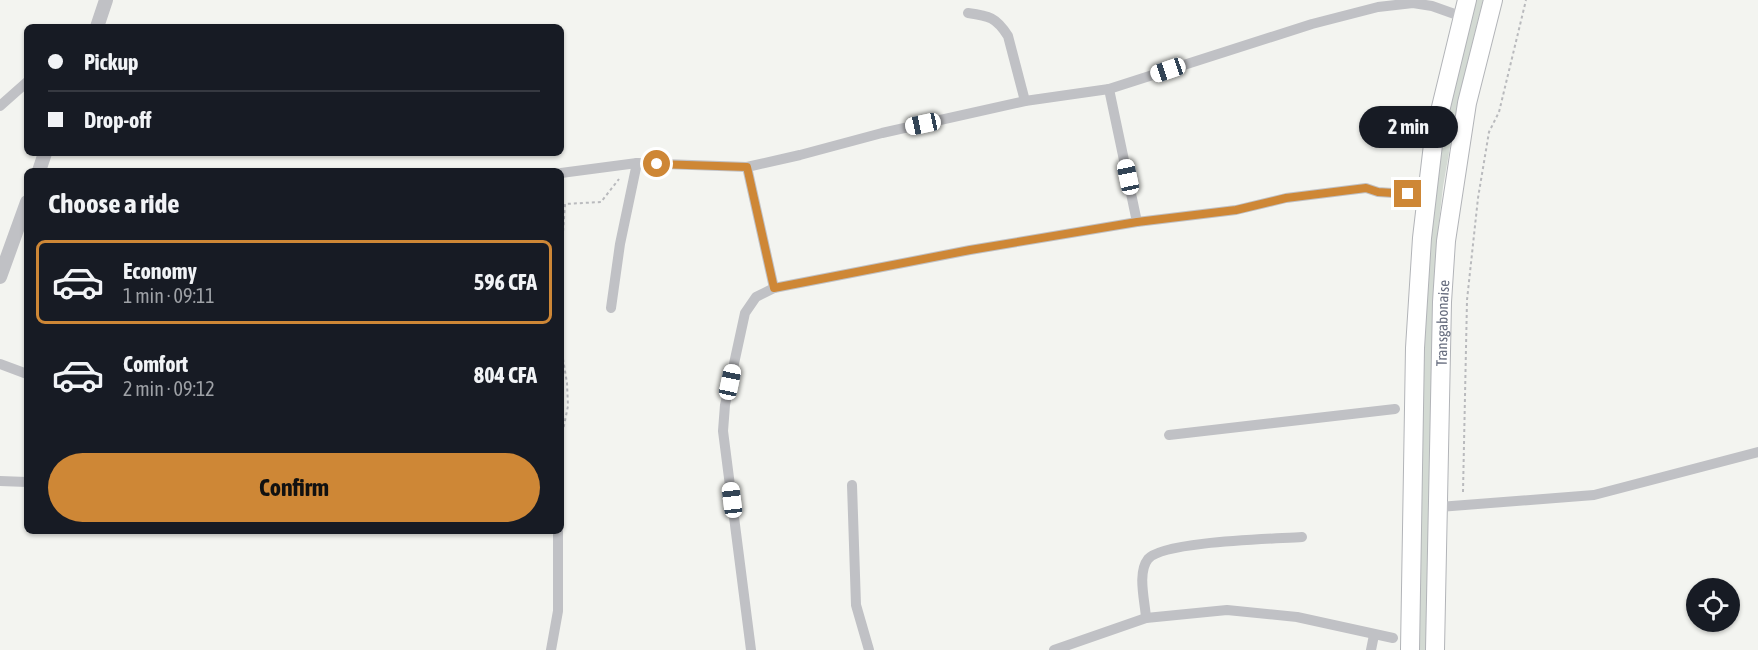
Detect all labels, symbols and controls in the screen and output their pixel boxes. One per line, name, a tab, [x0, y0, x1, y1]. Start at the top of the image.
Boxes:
text: Pickup	[84, 49, 139, 75]
car	[1148, 56, 1188, 84]
text: Drop-off	[84, 107, 151, 133]
callout: 2 min	[1358, 107, 1458, 149]
car	[904, 111, 942, 137]
text: 2 min	[1388, 115, 1429, 138]
route start	[643, 150, 670, 177]
car	[1115, 158, 1141, 196]
route end	[1394, 180, 1421, 207]
text: Choose a ride	[48, 188, 180, 219]
icon: car	[51, 255, 105, 309]
text: Economy	[123, 258, 197, 284]
text: 596 CFA	[474, 269, 537, 295]
street label: Transgabonaise	[1432, 279, 1452, 367]
text: 1 min · 09:11	[123, 284, 215, 307]
icon: car	[51, 348, 105, 402]
text: Comfort	[123, 351, 188, 377]
text: 804 CFA	[474, 362, 537, 388]
car	[717, 363, 743, 401]
text: 2 min · 09:12	[123, 377, 215, 400]
button: Confirm	[48, 453, 540, 522]
car	[721, 481, 743, 519]
map controls	[1686, 578, 1740, 632]
button: locate	[1686, 578, 1740, 632]

